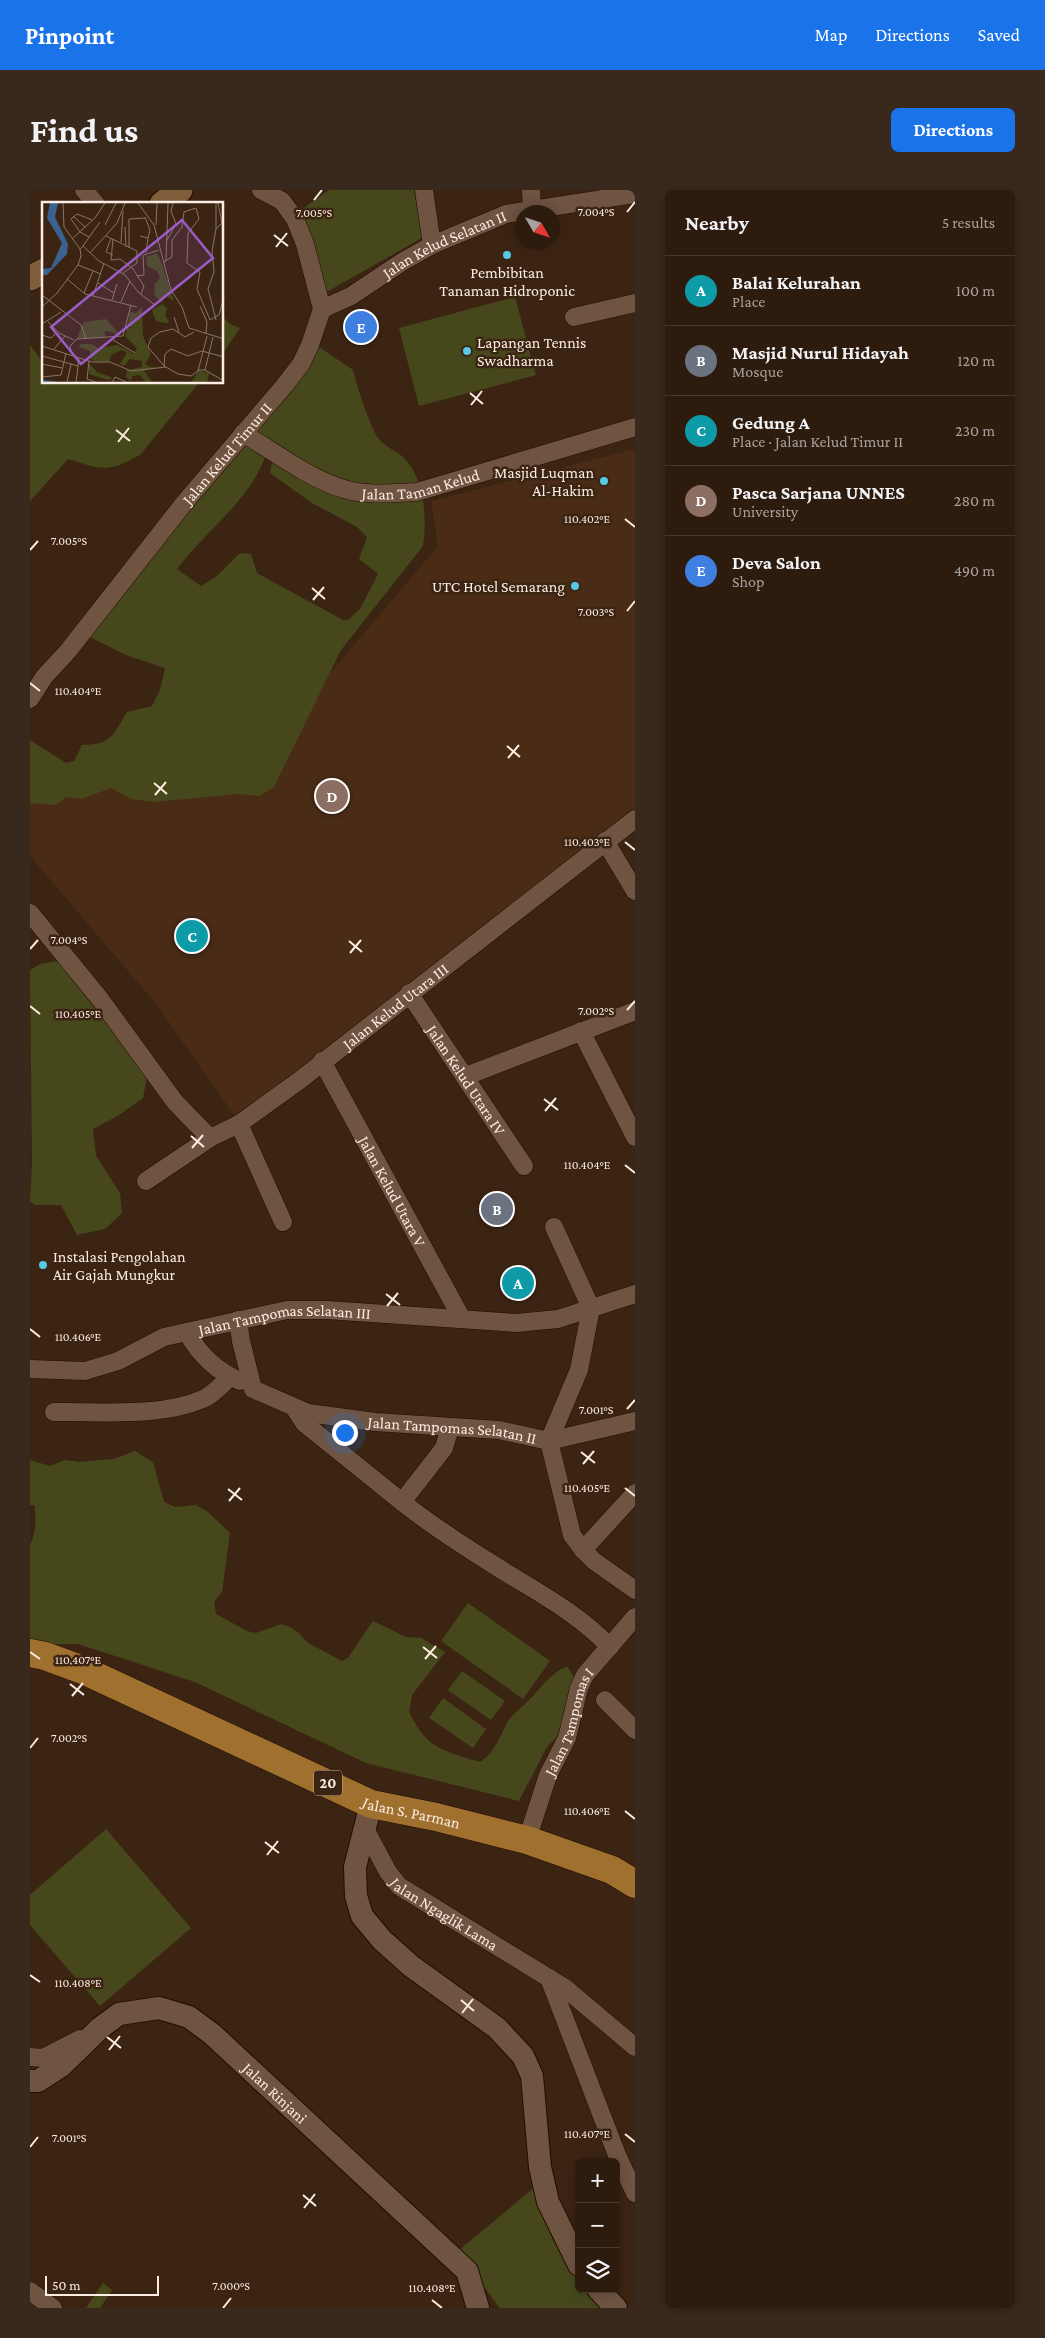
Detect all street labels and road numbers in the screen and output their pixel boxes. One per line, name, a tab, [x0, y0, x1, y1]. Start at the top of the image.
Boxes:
street label: Jalan Kelud Selatan II	[377, 206, 508, 283]
street label: Jalan Kelud Timur II	[177, 399, 275, 510]
street label: Jalan Taman Kelud	[359, 465, 482, 503]
street label: Jalan Kelud Utara III	[337, 960, 451, 1054]
street label: Jalan Kelud Utara IV	[422, 1020, 510, 1138]
street label: Jalan Kelud Utara V	[354, 1131, 430, 1250]
street label: Jalan Tampomas Selatan III	[195, 1301, 372, 1339]
street label: Jalan Tampomas Selatan II	[365, 1412, 538, 1447]
street label: Jalan Tampomas I	[540, 1664, 597, 1781]
road number: 20	[314, 1770, 342, 1796]
street label: Jalan S. Parman	[358, 1792, 463, 1831]
street label: Jalan Ngaglik Lama	[385, 1873, 502, 1954]
street label: Jalan Rinjani	[237, 2057, 311, 2126]

